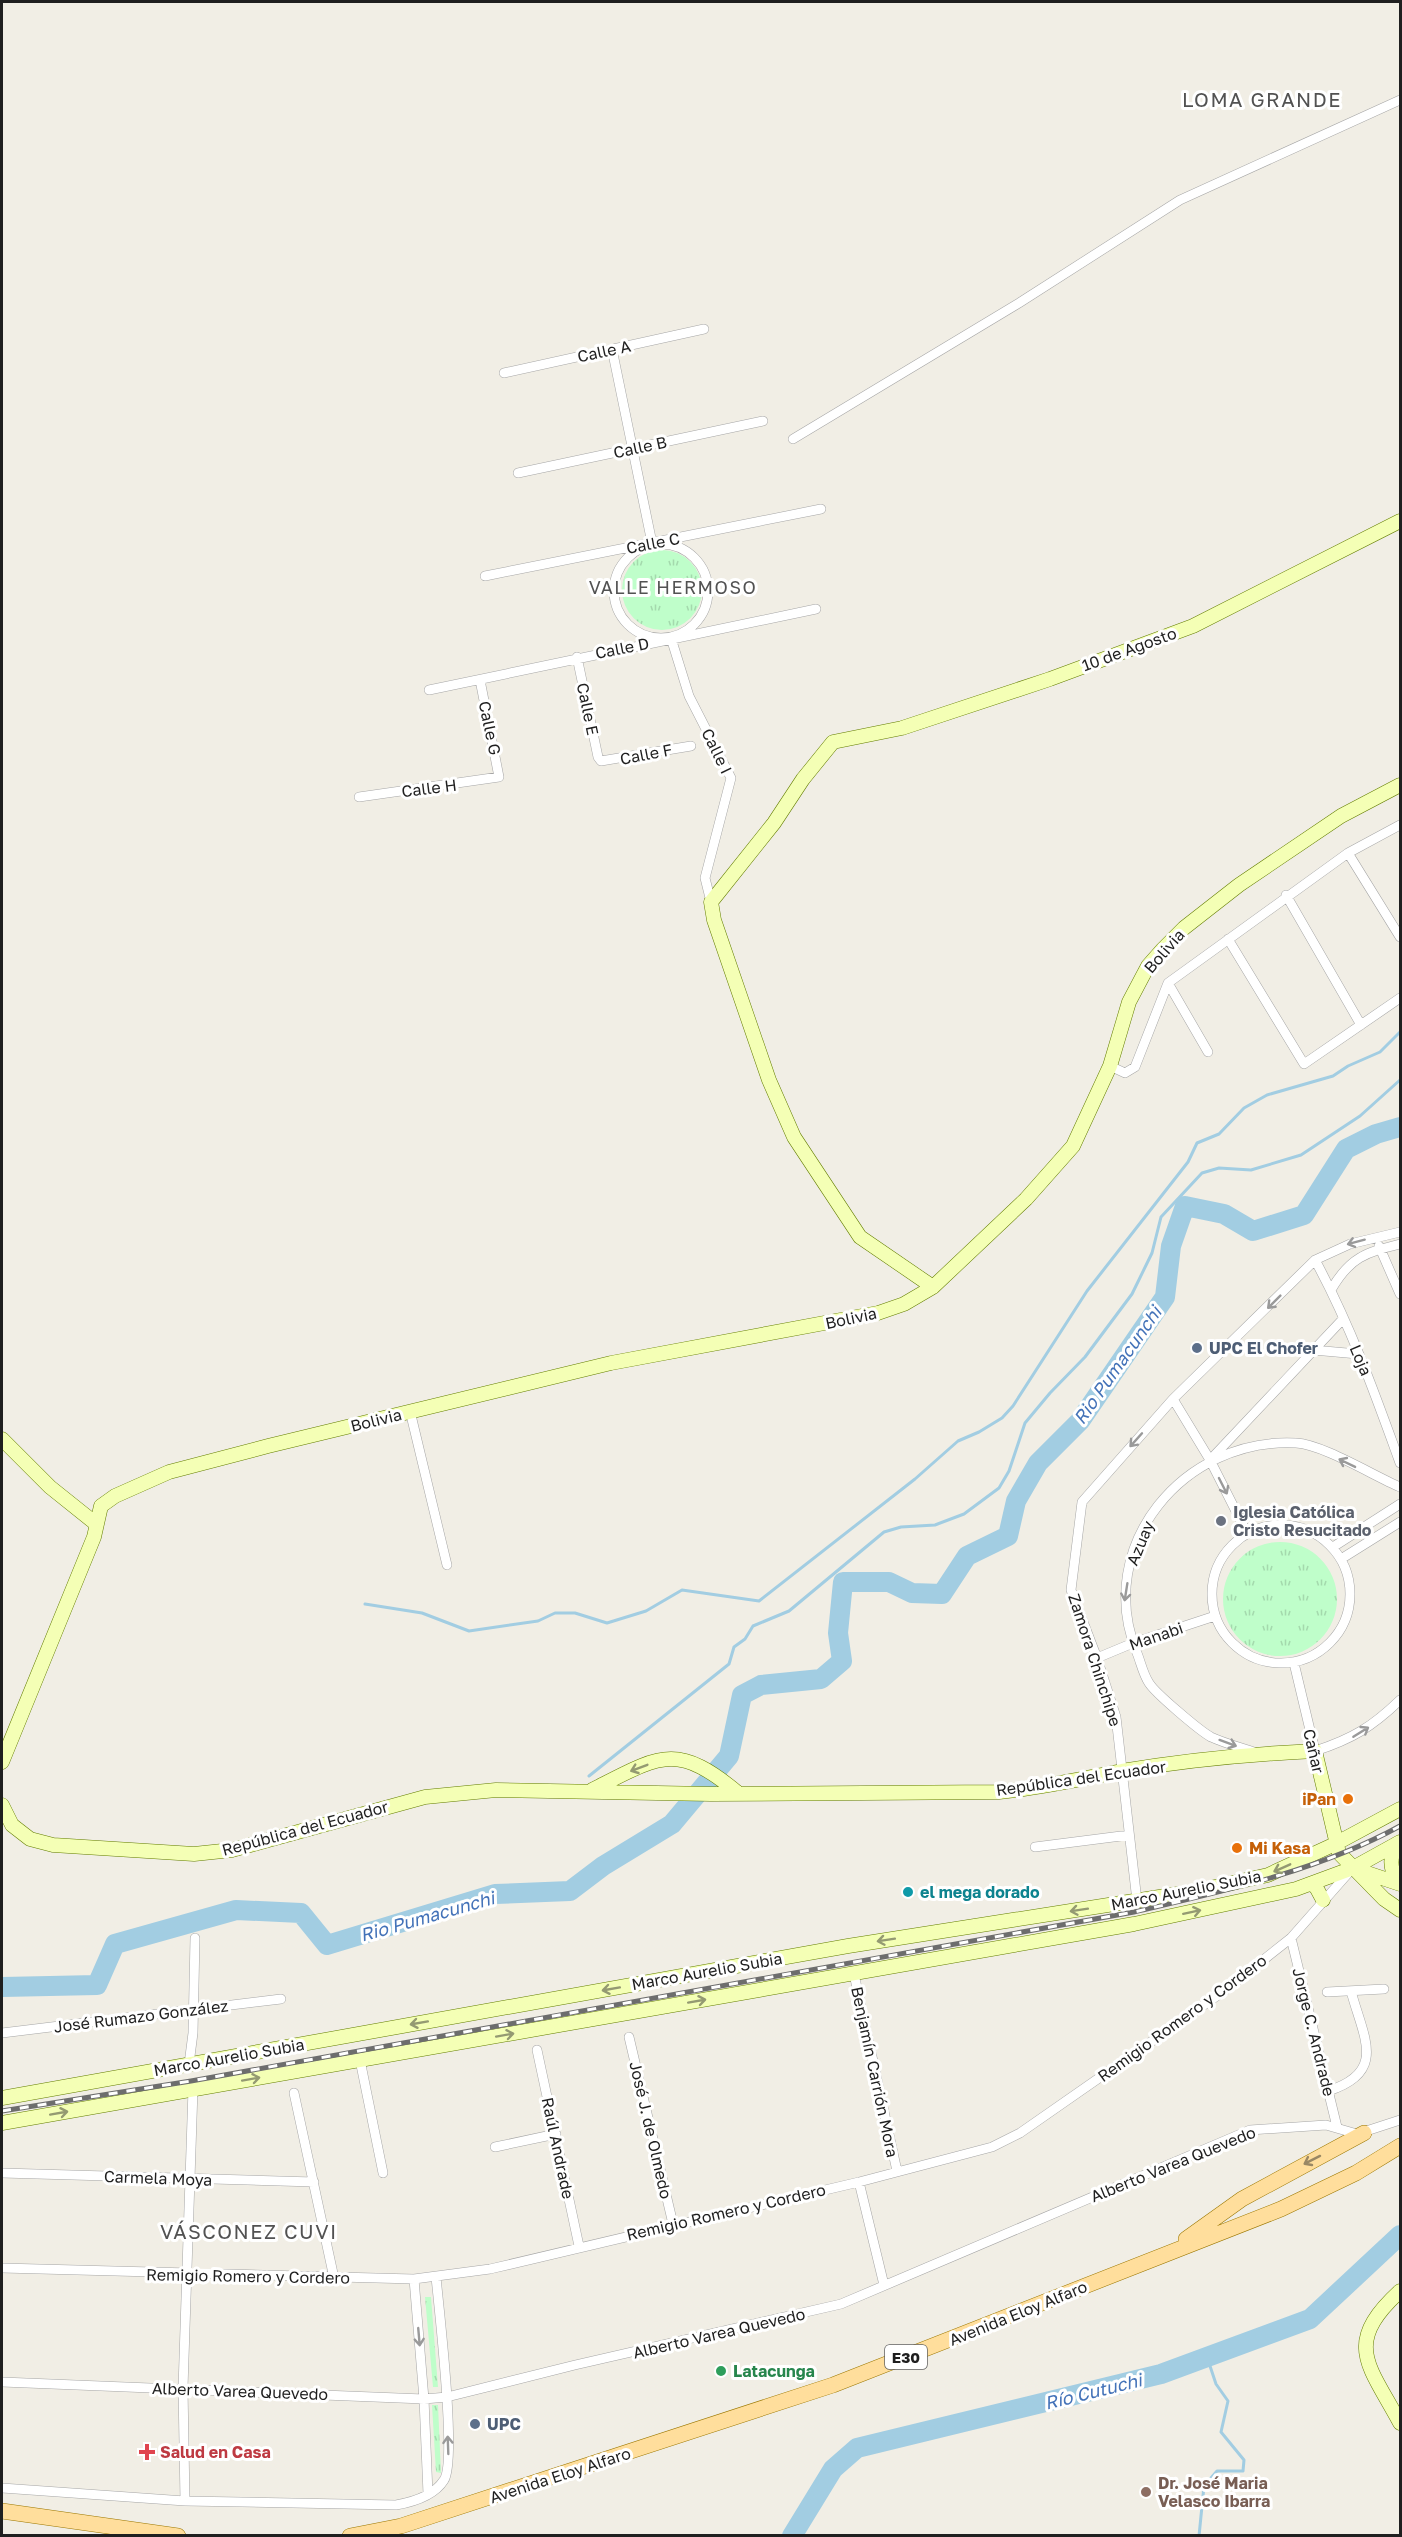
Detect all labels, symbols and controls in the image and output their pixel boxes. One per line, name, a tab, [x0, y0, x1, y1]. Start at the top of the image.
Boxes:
district label: LOMA GRANDE	[1182, 87, 1342, 111]
street label: Calle A	[576, 336, 633, 366]
street label: Calle B	[612, 432, 668, 462]
street label: Calle C	[625, 528, 682, 558]
district label: VALLE HERMOSO	[589, 576, 757, 598]
street label: 10 de Agosto	[1079, 623, 1179, 675]
street label: Calle D	[593, 633, 651, 663]
street label: Calle E	[573, 681, 603, 737]
street label: Calle G	[475, 699, 505, 757]
street label: Calle I	[697, 725, 737, 777]
street label: Calle F	[618, 739, 674, 769]
street label: Calle H	[400, 775, 458, 801]
street label: Bolivia	[1139, 925, 1189, 977]
one-way arrow	[1347, 1237, 1366, 1249]
one-way arrow	[1266, 1294, 1281, 1309]
water label: Rio Pumacunchi	[1068, 1300, 1167, 1428]
street label: Bolivia	[823, 1303, 879, 1333]
place label: UPC El Chofer	[1209, 1338, 1318, 1358]
marker: UPC El Chofer	[1190, 1341, 1204, 1355]
street label: Loja	[1346, 1341, 1376, 1379]
street label: Bolivia	[348, 1404, 404, 1436]
one-way arrow	[1129, 1432, 1143, 1447]
one-way arrow	[1339, 1457, 1357, 1468]
one-way arrow	[1218, 1477, 1229, 1495]
place label: Iglesia Católica Cristo Resucitado	[1233, 1502, 1372, 1540]
marker: Iglesia Católica Cristo Resucitado	[1214, 1514, 1228, 1528]
street label: Azuay	[1122, 1518, 1158, 1568]
one-way arrow	[1120, 1582, 1131, 1602]
street label: Zamora Chinchipe	[1064, 1591, 1126, 1729]
street label: Manabi	[1126, 1617, 1186, 1655]
one-way arrow	[1352, 1726, 1369, 1738]
street label: Cañar	[1299, 1727, 1329, 1775]
one-way arrow	[1218, 1738, 1236, 1749]
street label: República del Ecuador	[995, 1756, 1167, 1800]
one-way arrow	[631, 1763, 649, 1774]
place label: iPan	[1302, 1789, 1336, 1809]
marker: iPan	[1341, 1792, 1355, 1806]
street label: República del Ecuador	[220, 1796, 390, 1860]
place label: Mi Kasa	[1249, 1838, 1311, 1858]
marker: Mi Kasa	[1230, 1841, 1244, 1855]
one-way arrow	[1273, 1863, 1291, 1875]
street label: Marco Aurelio Subia	[1109, 1866, 1263, 1914]
place label: el mega dorado	[920, 1882, 1040, 1902]
marker: el mega dorado	[901, 1885, 915, 1899]
water label: Rio Pumacunchi	[357, 1886, 499, 1946]
one-way arrow	[1069, 1905, 1089, 1916]
one-way arrow	[1181, 1906, 1201, 1917]
one-way arrow	[877, 1935, 896, 1946]
street label: Marco Aurelio Subia	[630, 1948, 784, 1994]
street label: Remigio Romero y Cordero	[1094, 1950, 1270, 2086]
street label: Jorge C. Andrade	[1288, 1966, 1340, 2098]
one-way arrow	[602, 1983, 622, 1994]
street label: Benjamín Carrión Mora	[847, 1985, 903, 2159]
street label: José Rumazo González	[53, 1995, 229, 2037]
one-way arrow	[687, 1995, 707, 2006]
one-way arrow	[410, 2018, 430, 2029]
one-way arrow	[495, 2029, 515, 2040]
street label: Marco Aurelio Subia	[152, 2034, 306, 2080]
street label: José J. de Olmedo	[625, 2059, 677, 2201]
one-way arrow	[241, 2073, 261, 2084]
street label: Raúl Andrade	[537, 2095, 579, 2201]
one-way arrow	[49, 2107, 68, 2118]
street label: Alberto Varea Quevedo	[1088, 2122, 1258, 2206]
one-way arrow	[1304, 2155, 1322, 2167]
street label: Carmela Moya	[104, 2166, 212, 2190]
street label: Remigio Romero y Cordero	[624, 2179, 828, 2245]
district label: VÁSCONEZ CUVI	[160, 2219, 338, 2243]
street label: Remigio Romero y Cordero	[146, 2264, 350, 2288]
street label: Avenida Eloy Alfaro	[946, 2276, 1090, 2350]
street label: Alberto Varea Quevedo	[631, 2303, 807, 2363]
one-way arrow	[414, 2327, 425, 2347]
road number: E30	[885, 2345, 927, 2369]
place label: Latacunga	[733, 2361, 815, 2381]
marker: Latacunga	[714, 2364, 728, 2378]
water label: Río Cutuchi	[1042, 2368, 1146, 2414]
street label: Alberto Varea Quevedo	[152, 2378, 328, 2404]
place label: UPC	[487, 2414, 521, 2434]
marker: UPC	[468, 2417, 482, 2431]
one-way arrow	[442, 2435, 454, 2455]
place label: Salud en Casa	[160, 2442, 271, 2462]
marker: Salud en Casa	[138, 2443, 156, 2461]
street label: Avenida Eloy Alfaro	[487, 2443, 633, 2507]
place label: Dr. José Maria Velasco Ibarra	[1158, 2473, 1270, 2511]
marker: Dr. José Maria Velasco Ibarra	[1139, 2485, 1153, 2499]

